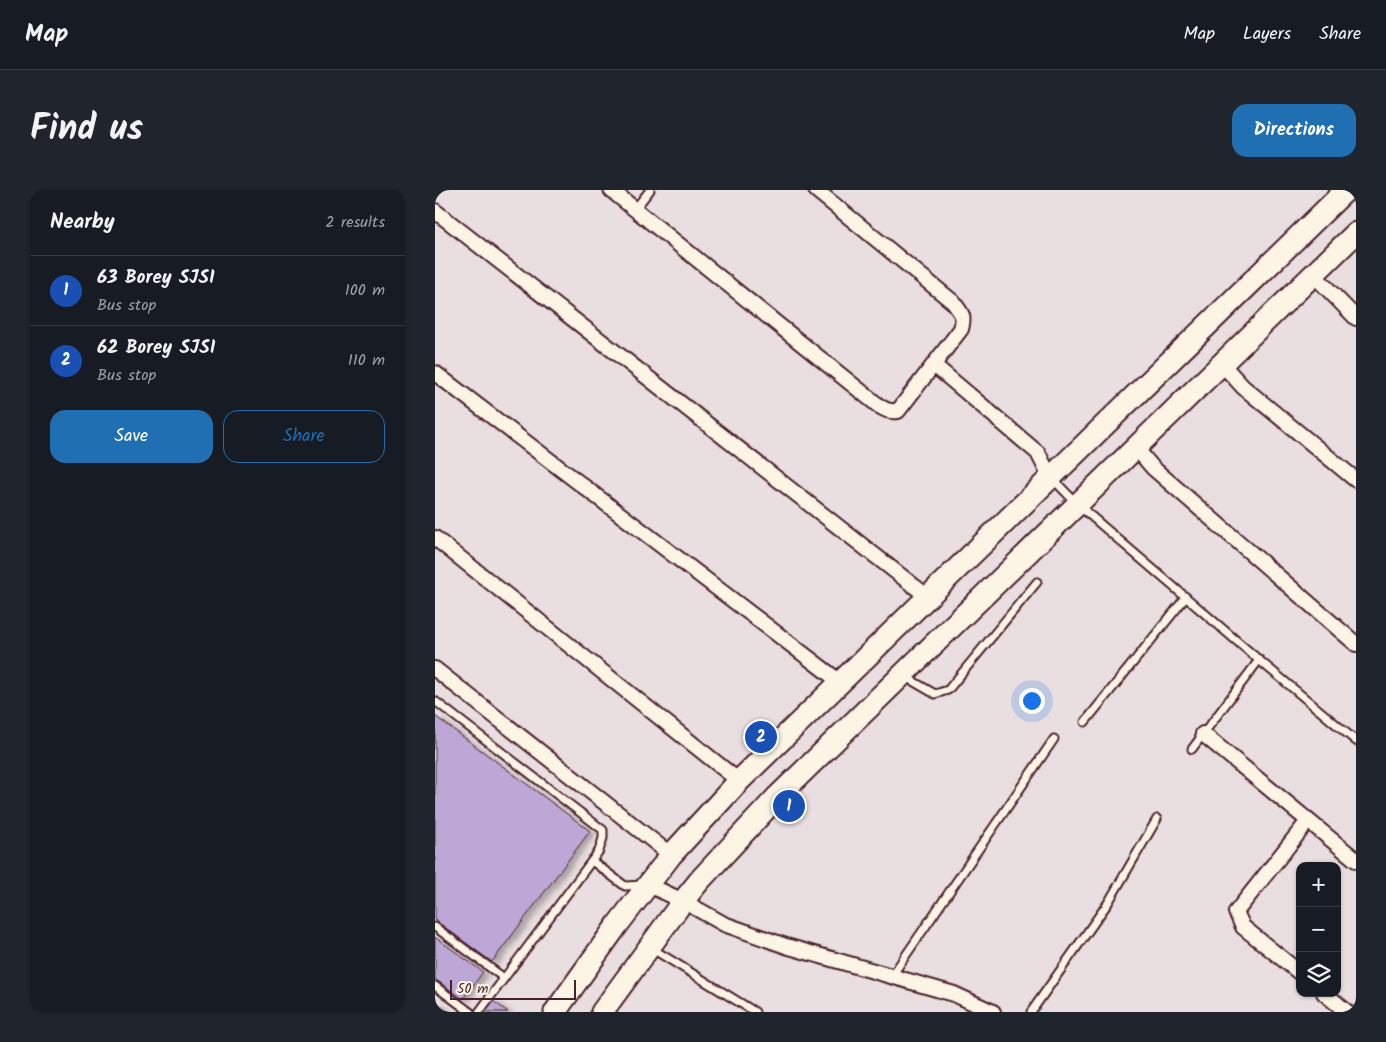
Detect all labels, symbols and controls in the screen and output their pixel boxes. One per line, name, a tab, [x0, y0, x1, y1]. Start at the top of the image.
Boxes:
text: Map	[25, 15, 68, 54]
text: Map	[1184, 20, 1215, 49]
text: Layers	[1243, 20, 1291, 49]
text: Share	[1319, 20, 1361, 49]
text: Find us	[30, 102, 143, 158]
button: Directions	[1232, 104, 1356, 157]
text: Nearby	[50, 206, 115, 239]
text: 2 results	[325, 210, 385, 235]
text: 63 Borey SJSI	[97, 263, 215, 293]
text: 1	[64, 278, 68, 303]
text: 100 m	[345, 278, 385, 303]
text: Bus stop	[97, 293, 156, 318]
text: 62 Borey SJSI	[97, 333, 216, 363]
text: 2	[61, 348, 71, 373]
text: 110 m	[348, 348, 385, 373]
text: Bus stop	[97, 363, 156, 388]
button: Save	[50, 410, 213, 463]
button: Share	[223, 410, 385, 463]
your location	[1019, 688, 1045, 714]
pin: 2	[745, 718, 777, 756]
pin: 1	[773, 787, 805, 825]
map controls	[1296, 862, 1341, 997]
button: +	[1296, 862, 1341, 907]
button: −	[1296, 907, 1341, 952]
button: layers	[1296, 952, 1341, 997]
scale bar	[450, 977, 576, 1000]
text: 50 m	[457, 978, 488, 1000]

